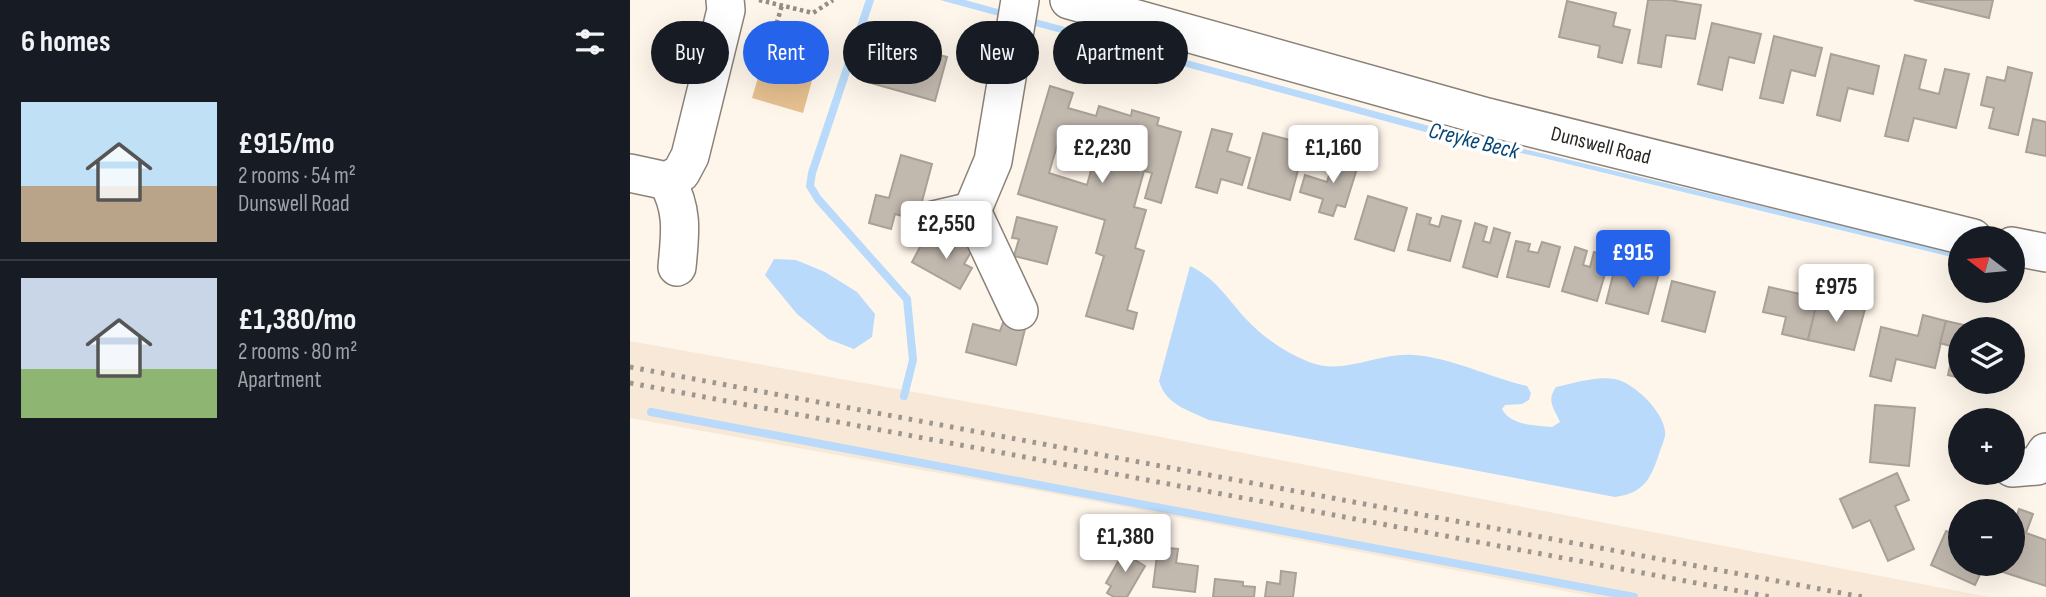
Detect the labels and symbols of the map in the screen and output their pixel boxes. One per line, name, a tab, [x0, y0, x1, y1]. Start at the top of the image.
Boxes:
water label: Creyke Beck	[1426, 116, 1523, 166]
street label: Dunswell Road	[1548, 121, 1653, 170]
pin: £2,230	[1045, 125, 1159, 185]
pin: £1,160	[1276, 125, 1390, 185]
pin: £2,550	[889, 202, 1003, 261]
north arrow	[1948, 226, 2025, 303]
pin: £915	[1592, 230, 1674, 290]
pin: £975	[1795, 264, 1877, 324]
pin: £1,380	[1068, 514, 1182, 574]

